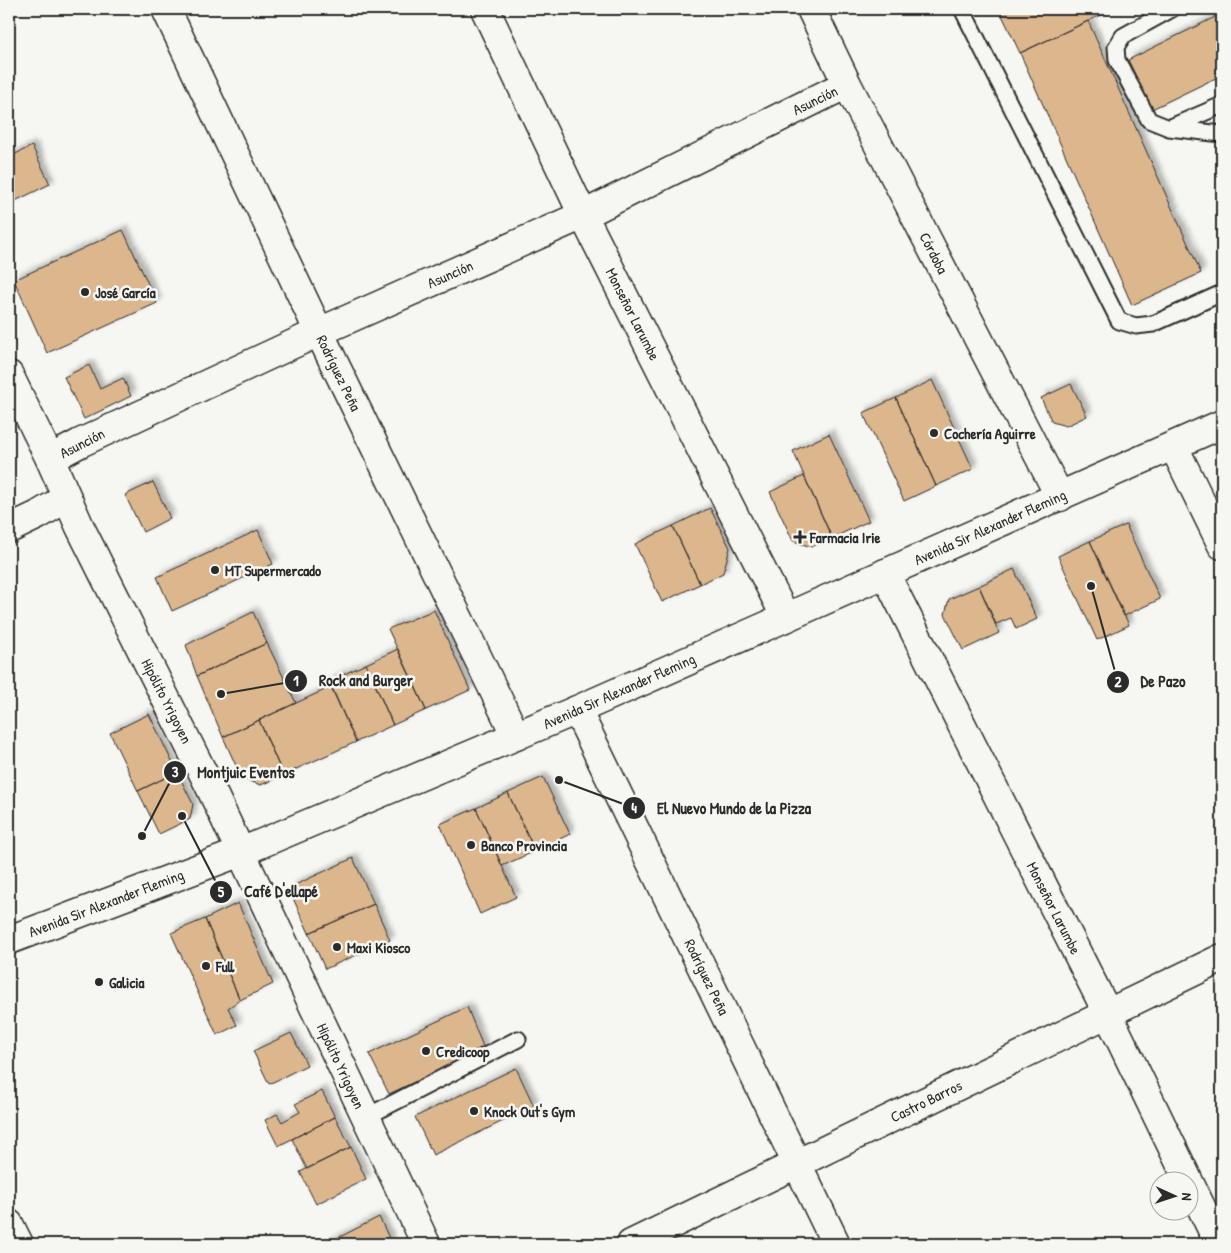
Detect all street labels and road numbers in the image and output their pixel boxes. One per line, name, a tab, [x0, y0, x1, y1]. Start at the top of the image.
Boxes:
street label: Asunción	[789, 80, 841, 120]
street label: Córdoba	[915, 229, 953, 277]
street label: Asunción	[424, 255, 476, 293]
street label: Monseñor Larumbe	[601, 264, 665, 364]
street label: Rodríguez Peña	[312, 331, 367, 415]
street label: Asunción	[56, 423, 108, 463]
street label: Avenida Sir Alexander Fleming	[911, 484, 1070, 570]
street label: Avenida Sir Alexander Fleming	[540, 648, 699, 734]
street label: Hipólito Yrigoyen	[137, 655, 197, 747]
street label: Monseñor Larumbe	[1022, 858, 1086, 958]
street label: Avenida Sir Alexander Fleming	[26, 864, 187, 942]
street label: Rodríguez Peña	[680, 935, 735, 1019]
street label: Hipólito Yrigoyen	[312, 1020, 370, 1113]
street label: Castro Barros	[887, 1075, 965, 1127]

